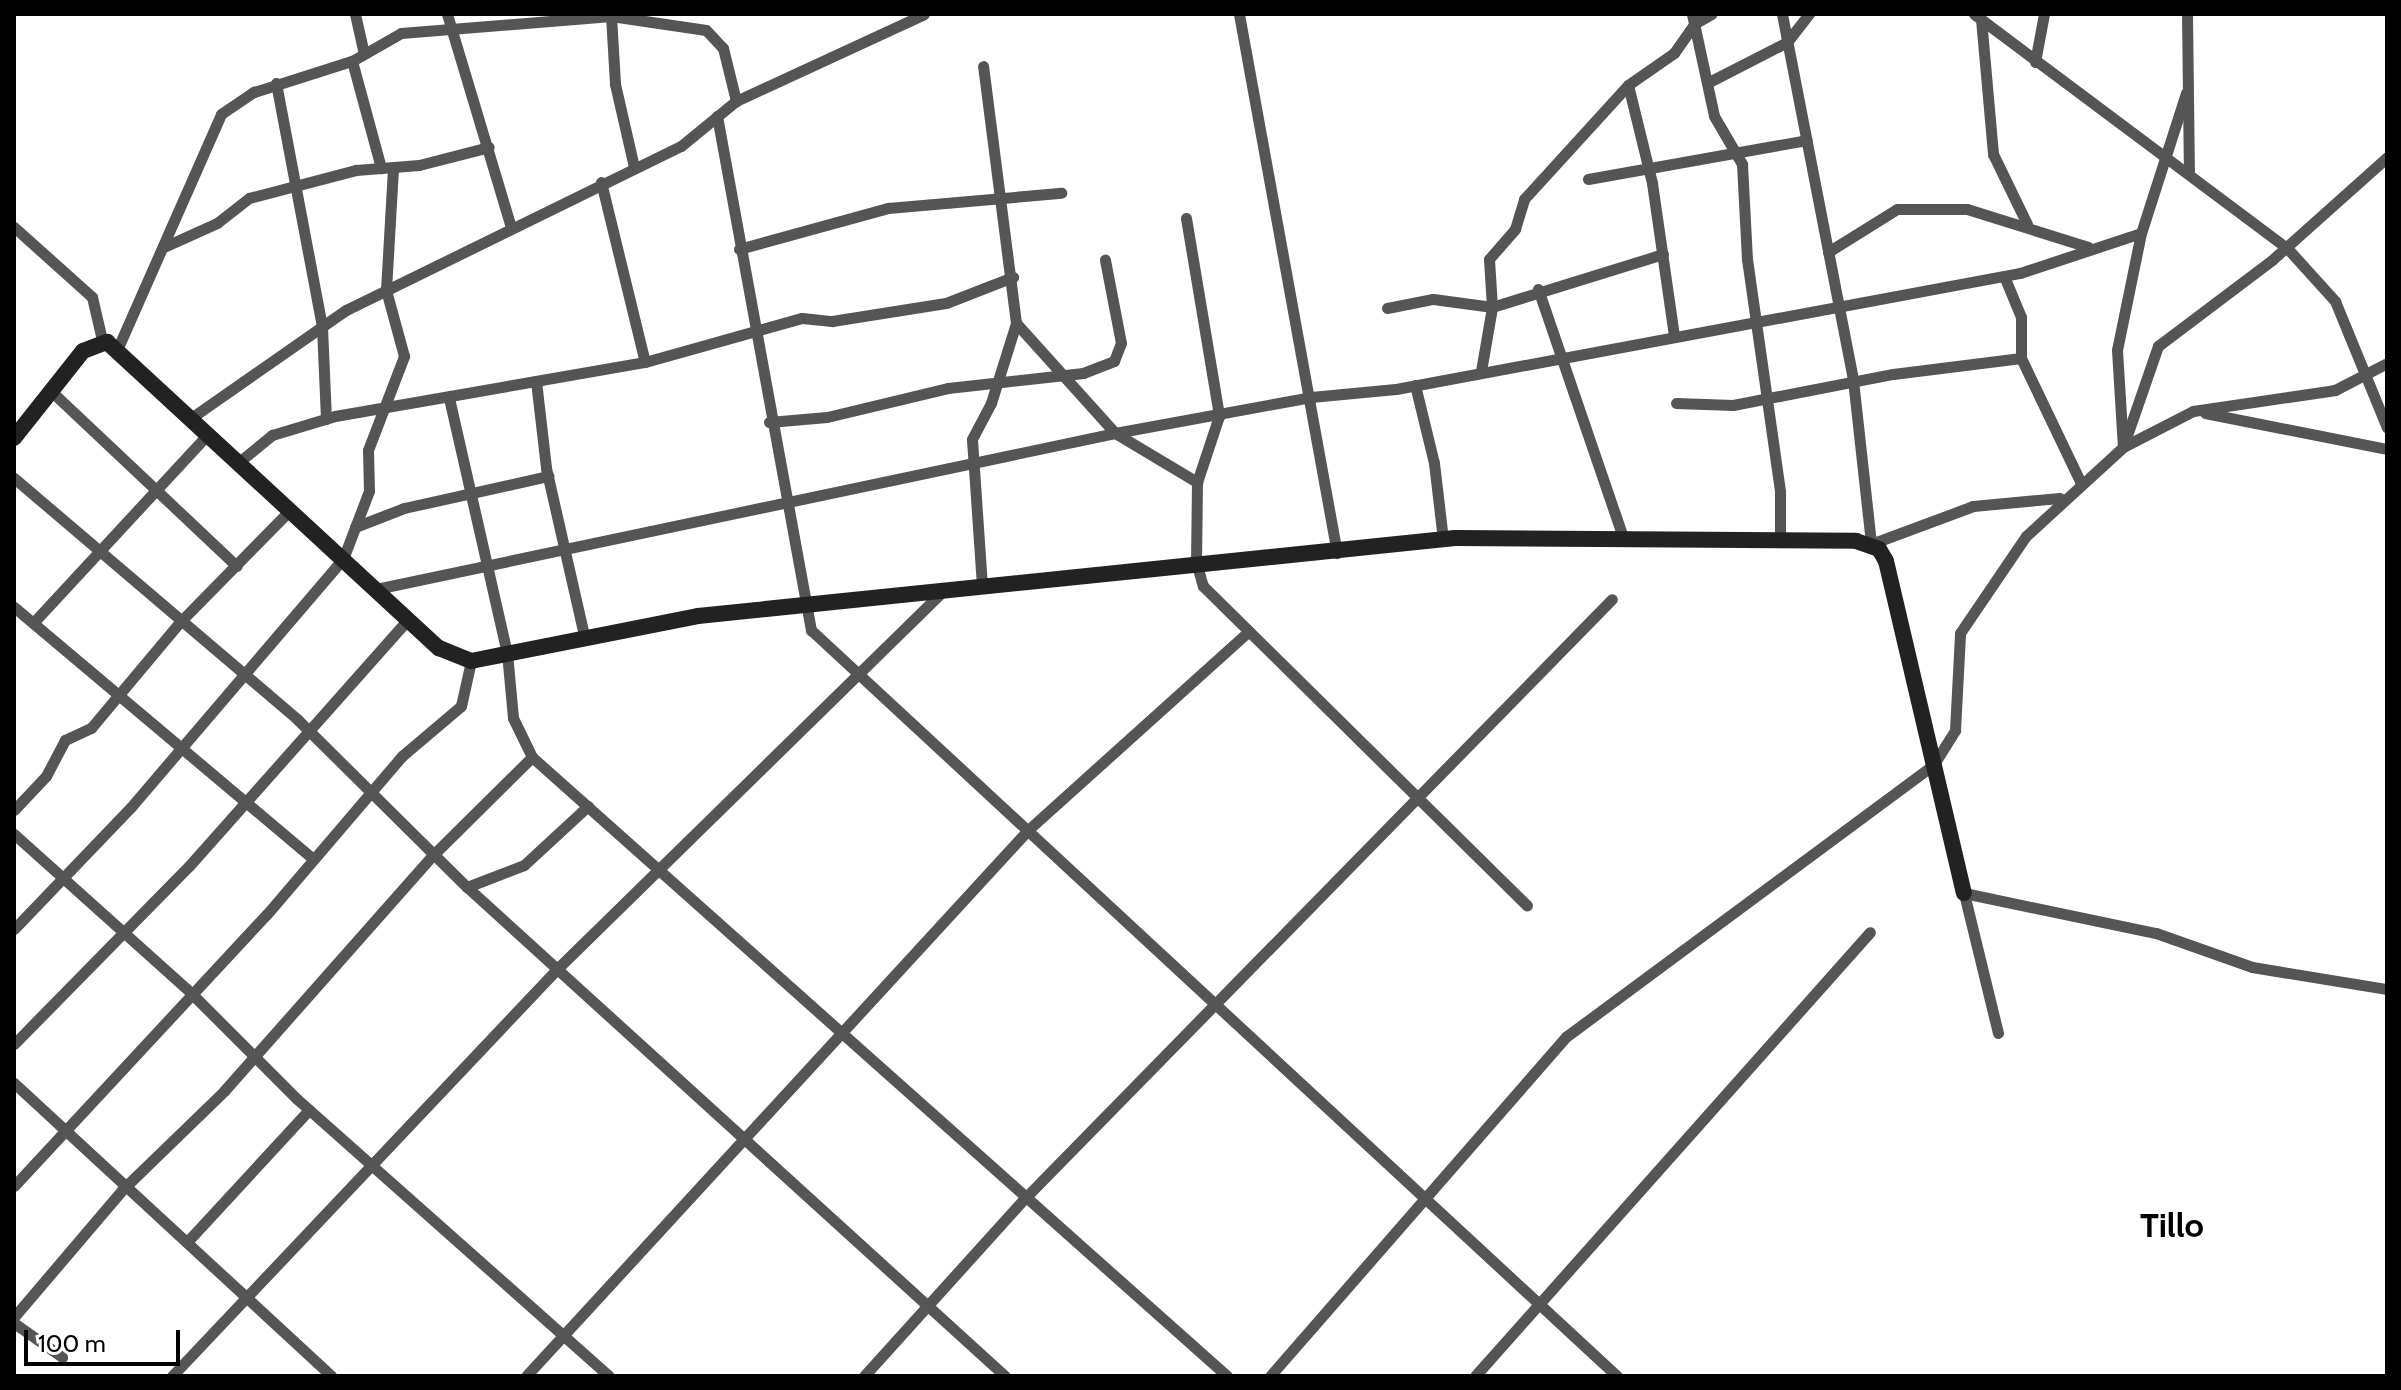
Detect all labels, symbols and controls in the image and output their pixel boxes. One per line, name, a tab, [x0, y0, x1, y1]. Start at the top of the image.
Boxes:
district label: Tillo	[2140, 1206, 2204, 1246]
scale bar	[28, 1314, 184, 1364]
text: 100 m	[38, 1329, 106, 1358]

